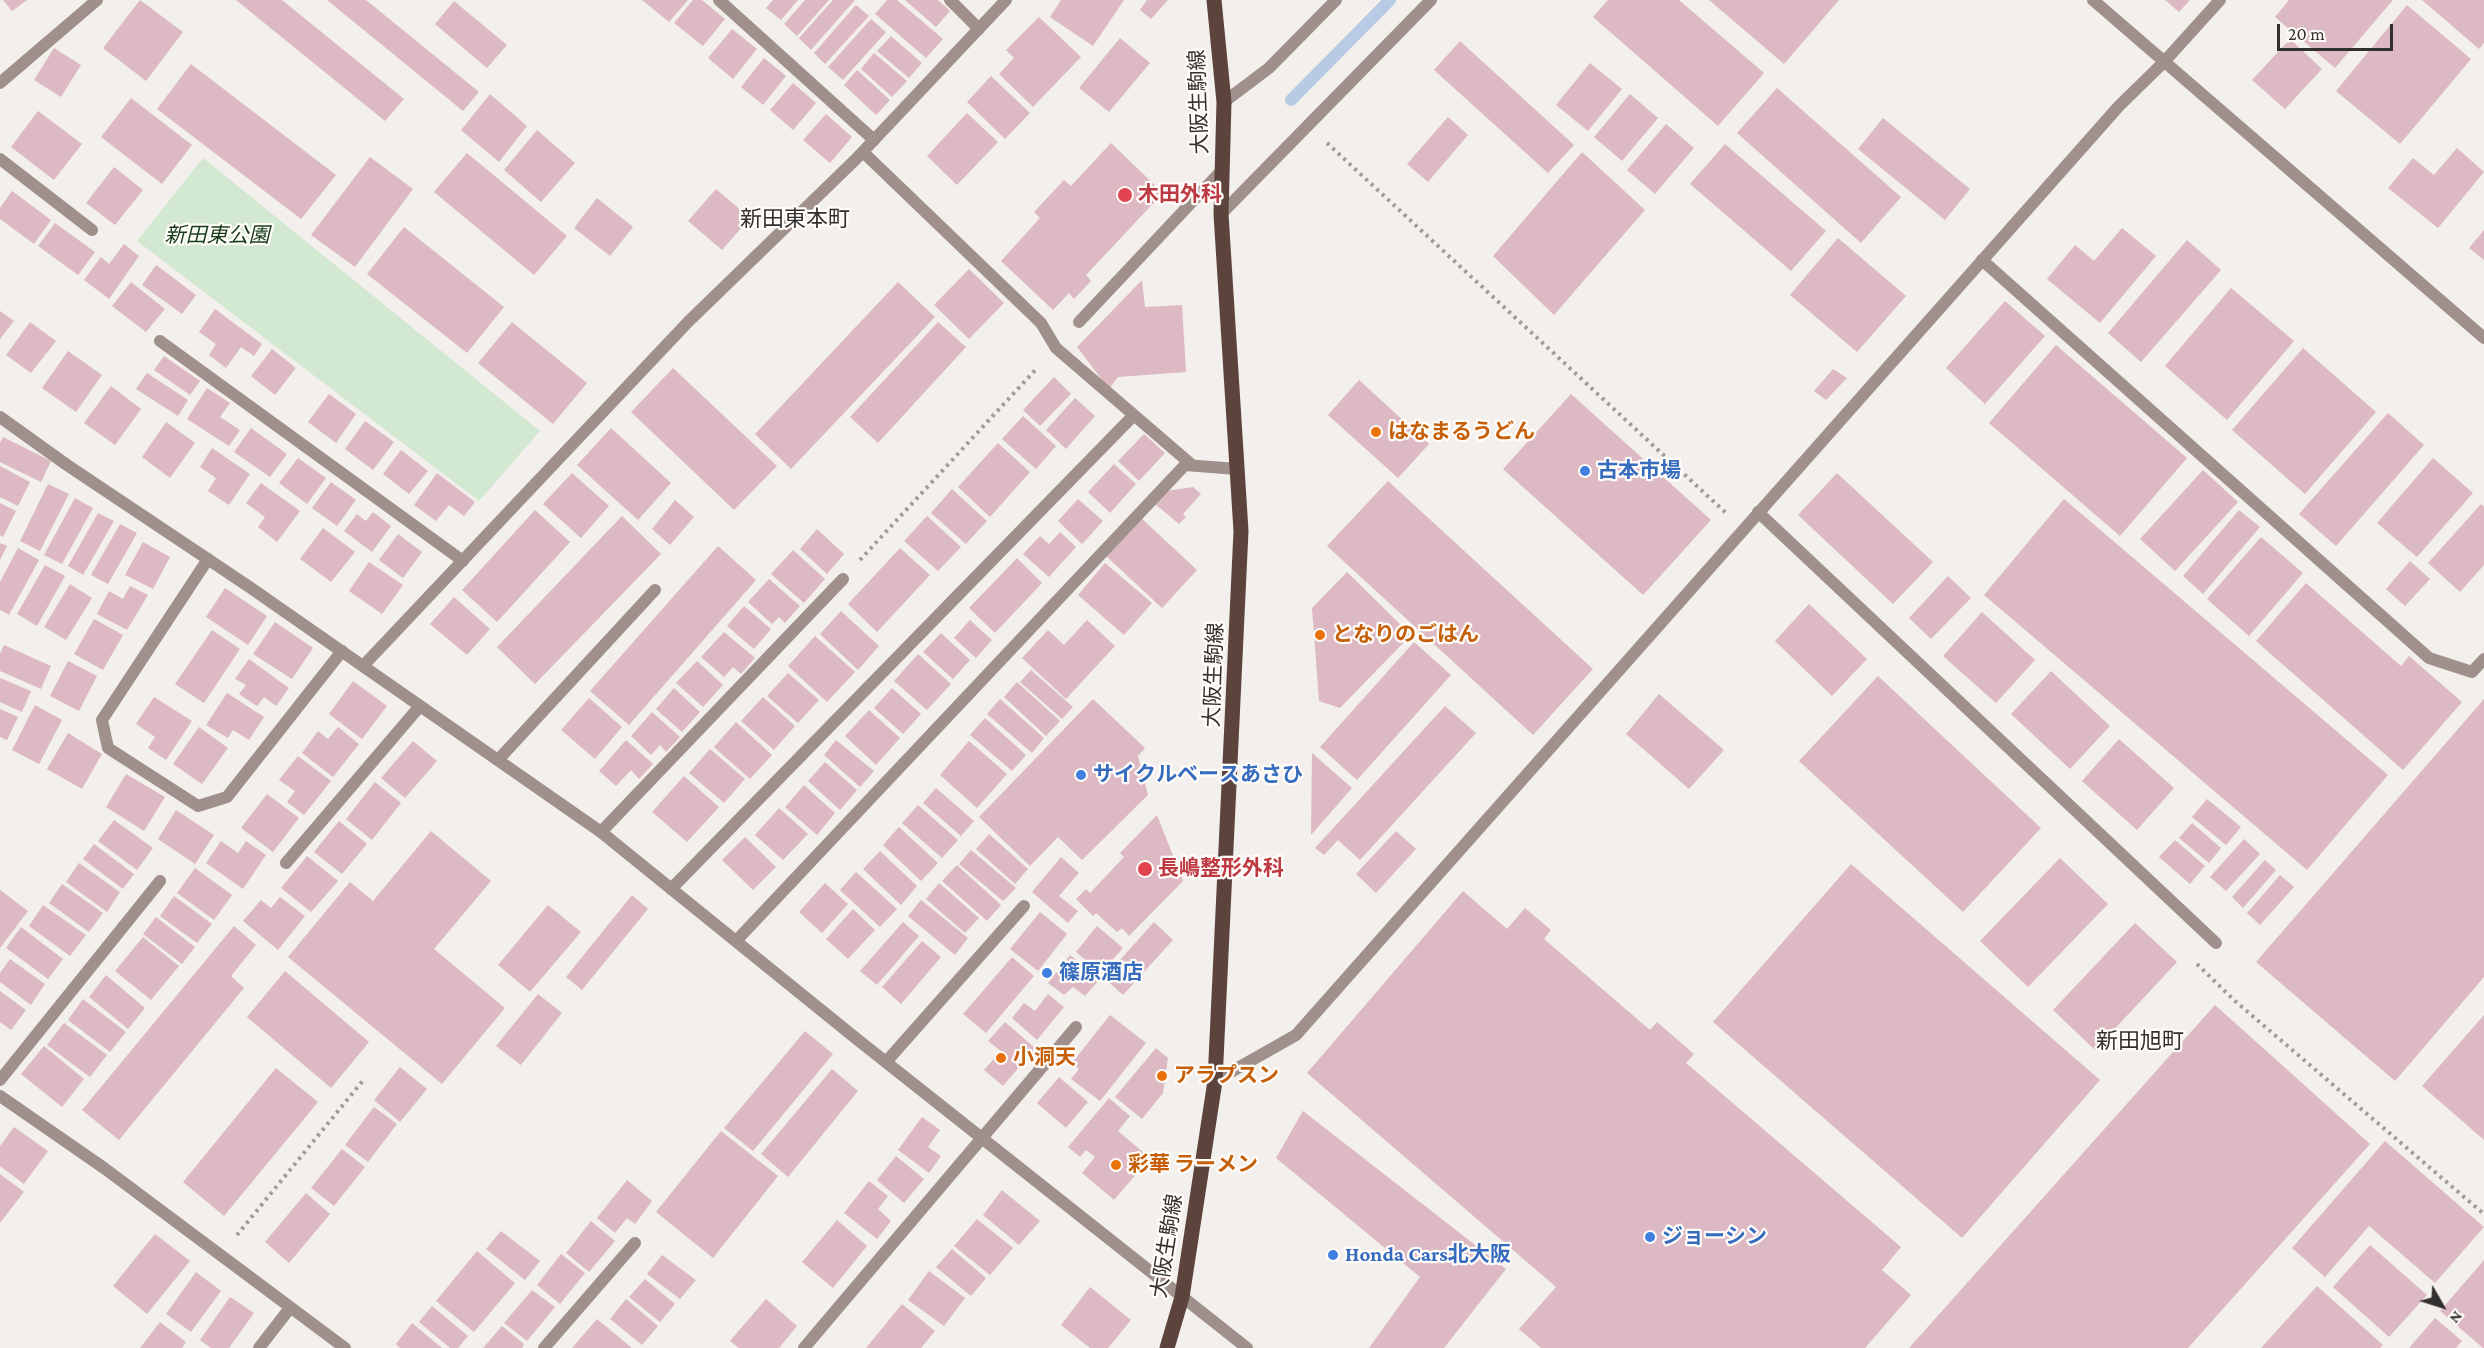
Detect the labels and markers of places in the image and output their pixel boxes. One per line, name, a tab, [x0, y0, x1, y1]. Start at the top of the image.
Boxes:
place label: 木田外科	[1138, 182, 1222, 208]
marker: 木田外科	[1116, 186, 1134, 204]
place label: はなまるうどん	[1388, 419, 1535, 445]
marker: はなまるうどん	[1369, 425, 1383, 439]
place label: 古本市場	[1597, 458, 1681, 484]
marker: 古本市場	[1578, 464, 1592, 478]
place label: となりのごはん	[1332, 622, 1479, 648]
marker: となりのごはん	[1313, 628, 1327, 642]
place label: サイクルベースあさひ	[1093, 762, 1303, 788]
marker: サイクルベースあさひ	[1074, 768, 1088, 782]
place label: 長嶋整形外科	[1158, 856, 1284, 882]
marker: 長嶋整形外科	[1136, 860, 1154, 878]
place label: 篠原酒店	[1059, 960, 1143, 986]
marker: 篠原酒店	[1040, 966, 1054, 980]
place label: 小洞天	[1013, 1045, 1076, 1071]
marker: 小洞天	[994, 1051, 1008, 1065]
place label: アラプスン	[1174, 1063, 1279, 1089]
marker: アラプスン	[1155, 1069, 1169, 1083]
place label: 彩華 ラーメン	[1128, 1152, 1258, 1178]
marker: 彩華 ラーメン	[1109, 1158, 1123, 1172]
place label: ジョーシン	[1662, 1224, 1767, 1250]
marker: ジョーシン	[1643, 1230, 1657, 1244]
place label: Honda Cars北大阪	[1345, 1242, 1511, 1268]
marker: Honda Cars北大阪	[1326, 1248, 1340, 1262]

